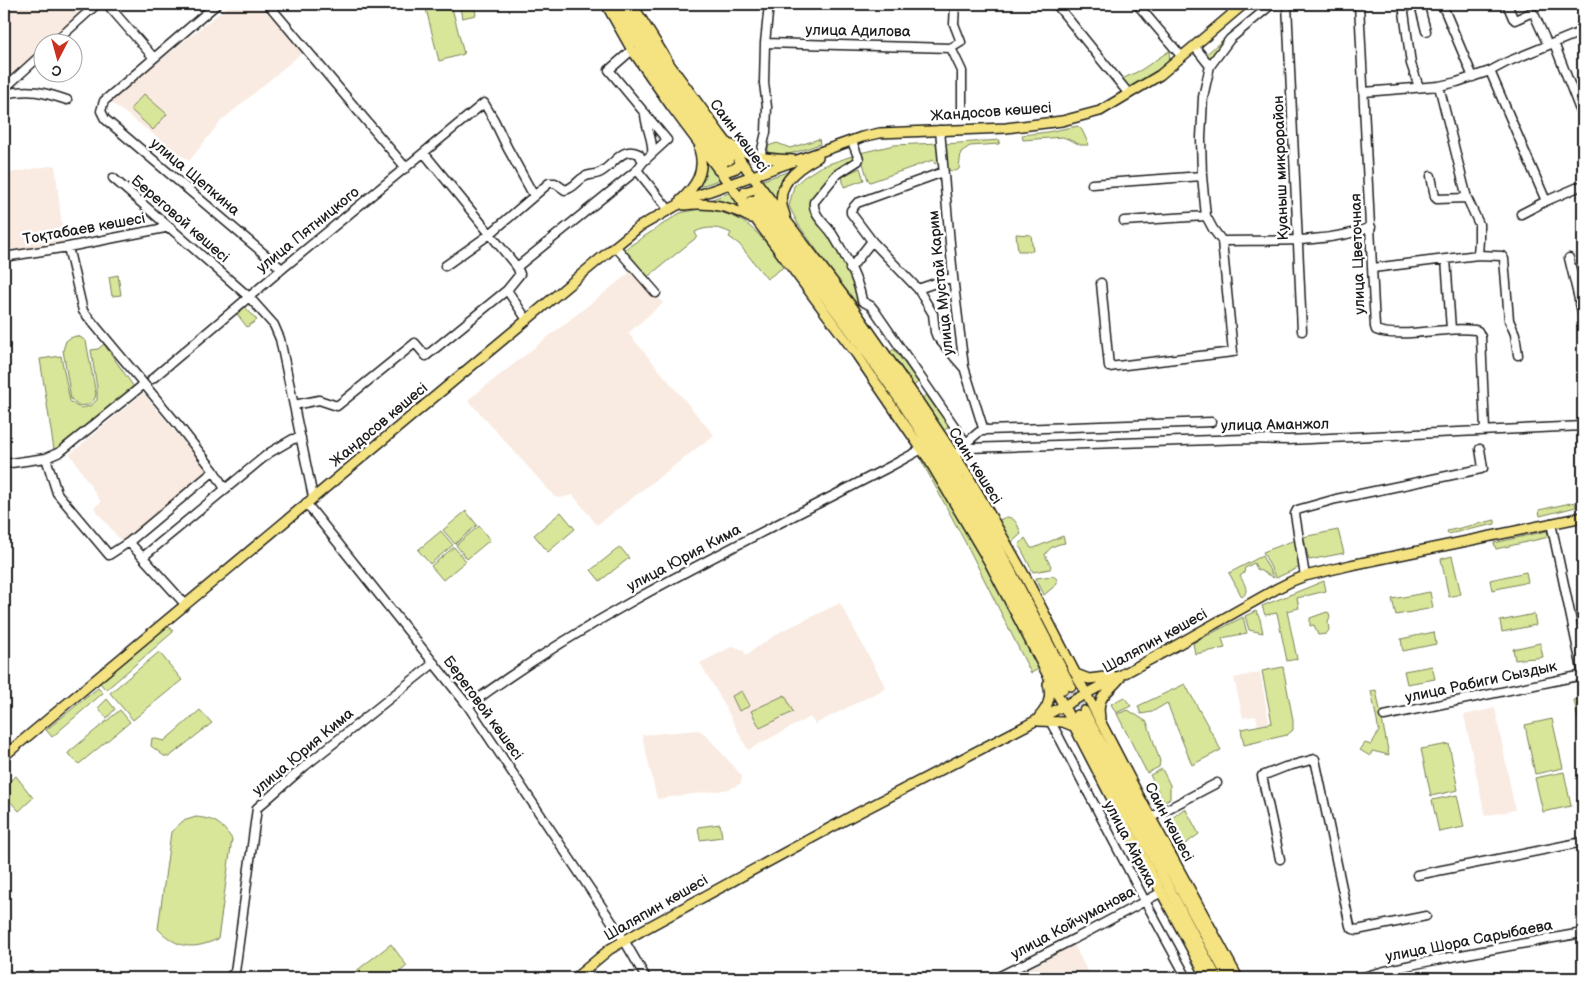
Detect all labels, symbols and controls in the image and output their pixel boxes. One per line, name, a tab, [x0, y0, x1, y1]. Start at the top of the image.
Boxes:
street label: улица Адилова	[805, 21, 911, 41]
north arrow	[32, 32, 82, 82]
text: С	[51, 61, 62, 79]
street label: Куаныш микрорайон	[1269, 95, 1293, 241]
street label: Саин көшесі	[705, 96, 773, 176]
street label: Жандосов көшесі	[930, 98, 1052, 126]
street label: улица Щепкина	[146, 134, 244, 220]
street label: Береговой көшесі	[127, 171, 233, 267]
street label: улица Пятницкого	[253, 183, 363, 277]
street label: улица Цветочная	[1346, 193, 1370, 315]
street label: Тоқтабаев көшесі	[21, 209, 147, 249]
street label: улица Мустай Карим	[924, 210, 958, 356]
street label: Жандосов көшесі	[326, 379, 432, 471]
street label: улица Аманжол	[1221, 415, 1329, 435]
street label: Саин көшесі	[944, 424, 1006, 508]
street label: улица Юрия Кима	[624, 520, 744, 596]
street label: Шаляпин көшесі	[1099, 604, 1211, 678]
street label: Береговой көшесі	[439, 652, 527, 764]
street label: улица Рабиги Сыздык	[1403, 657, 1559, 707]
street label: улица Юрия Кима	[249, 704, 358, 800]
street label: Саин көшесі	[1140, 779, 1198, 865]
street label: улица Айриха	[1099, 797, 1161, 891]
street label: Шаляпин көшесі	[601, 871, 711, 945]
street label: улица Койчуманова	[1008, 882, 1139, 964]
street label: улица Шора Сарыбаева	[1384, 915, 1554, 967]

